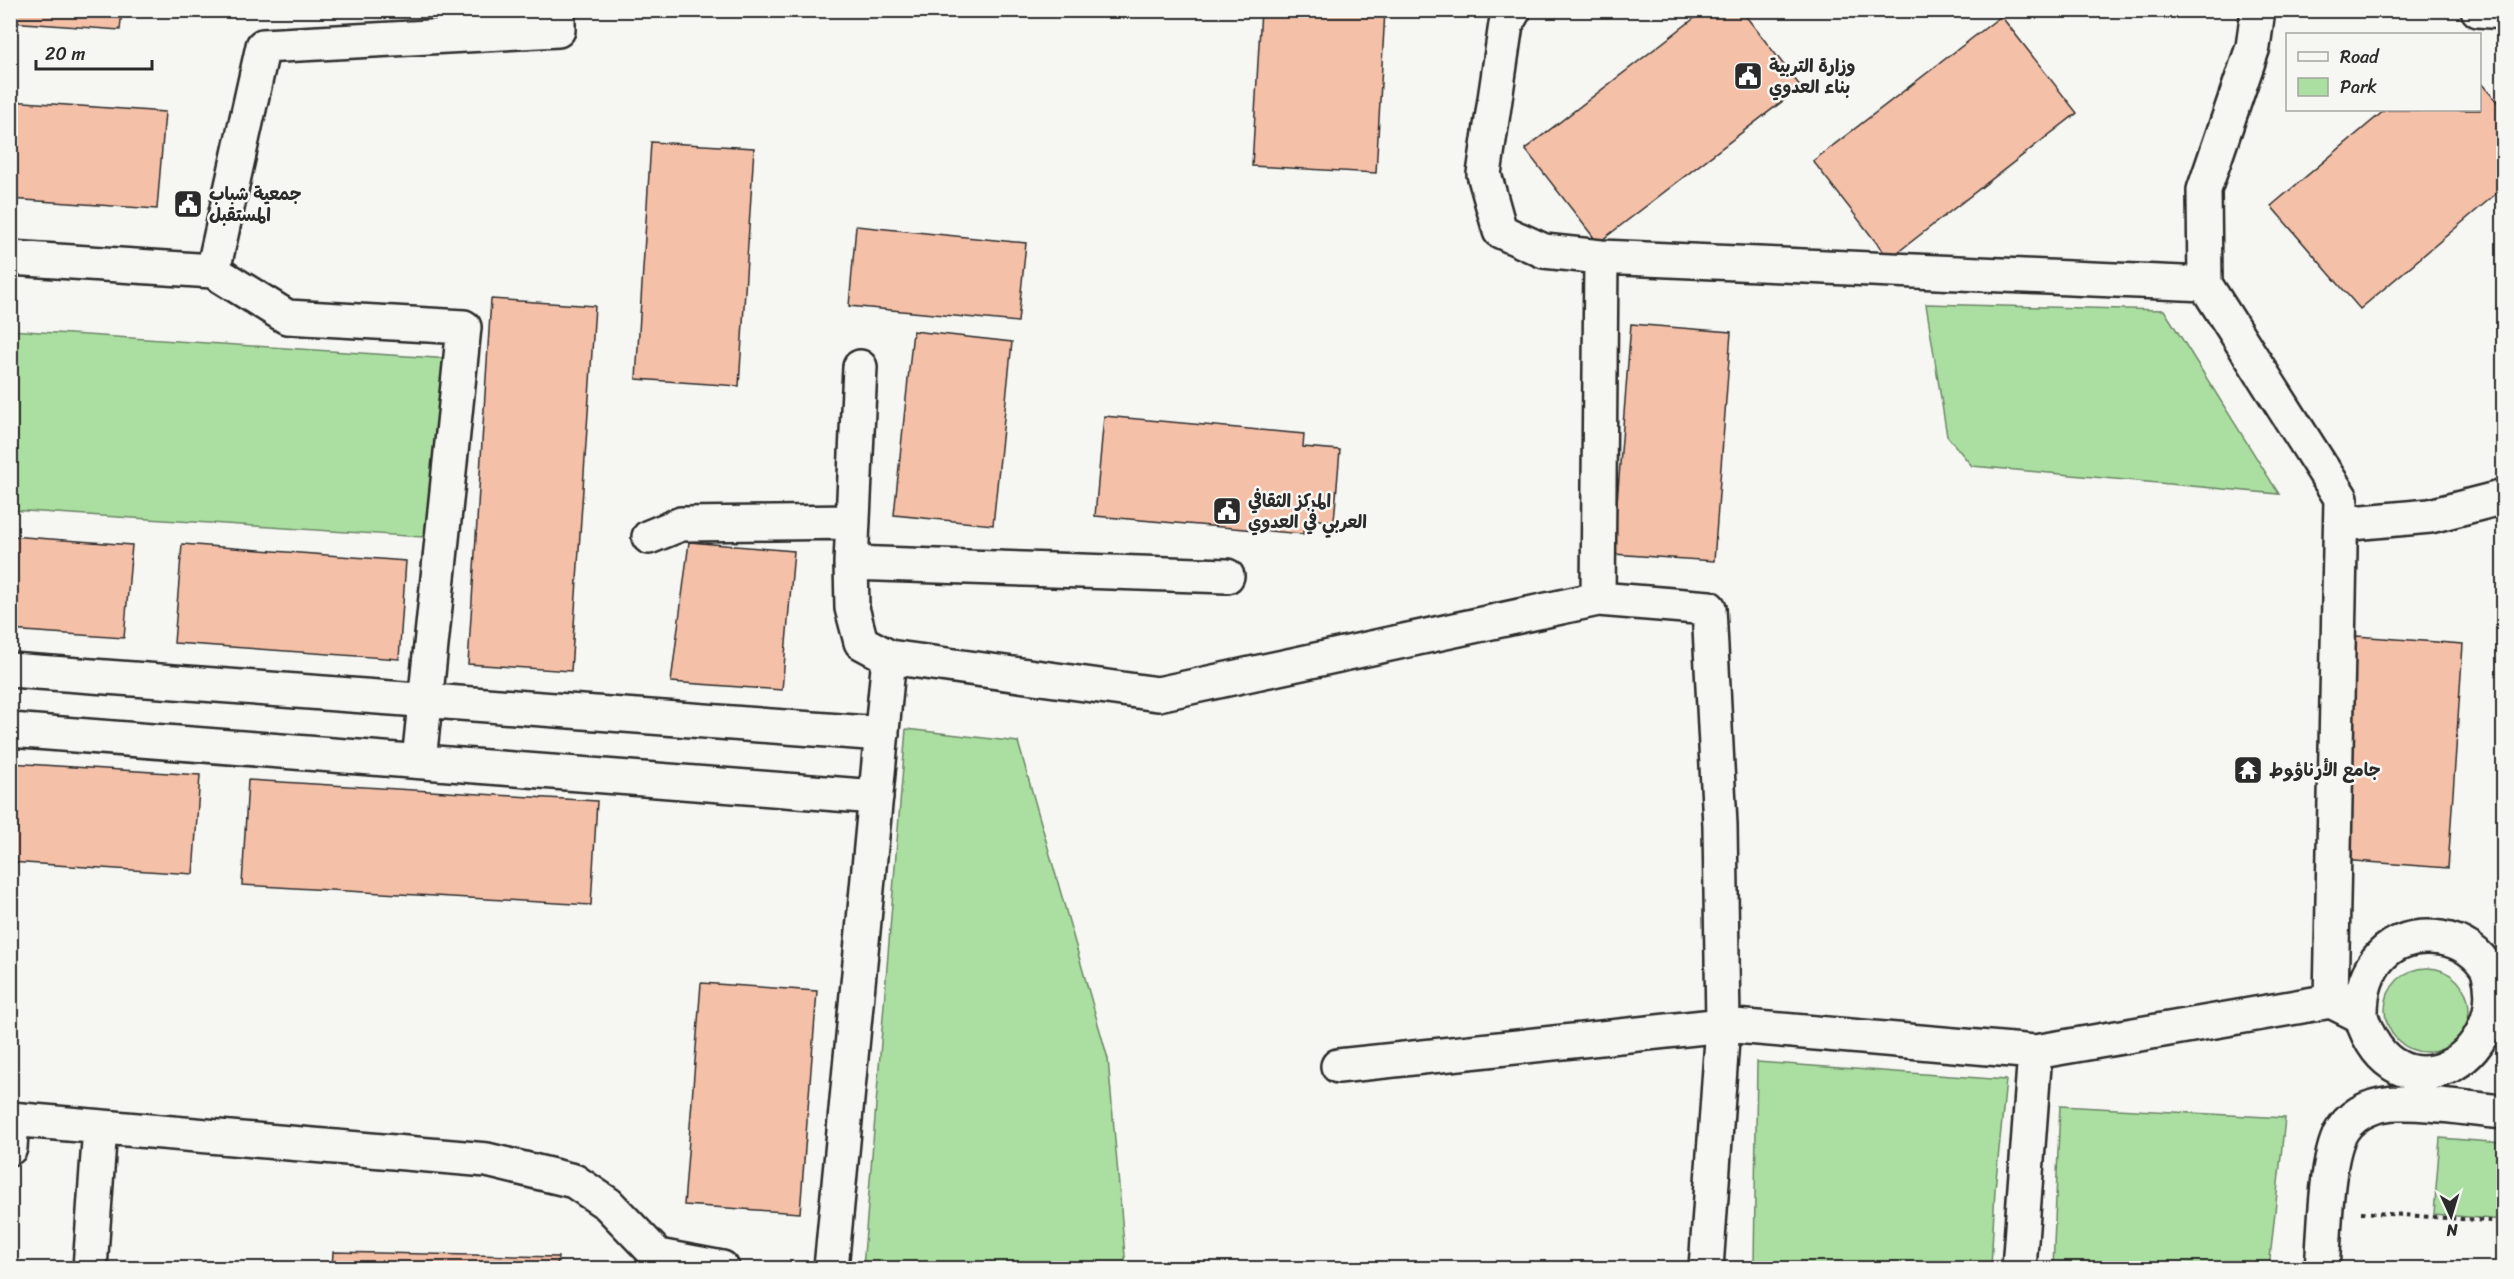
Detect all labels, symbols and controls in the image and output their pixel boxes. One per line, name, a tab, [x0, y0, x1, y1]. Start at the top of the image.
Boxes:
scale bar	[36, 33, 152, 71]
legend	[2286, 33, 2481, 111]
text: 20 m	[45, 38, 85, 70]
text: Road	[2340, 41, 2380, 73]
place label: وزارة التربية بناء العدوي	[1769, 50, 1856, 103]
public building icon: وزارة التربية بناء العدوي	[1732, 60, 1764, 92]
text: Park	[2340, 71, 2377, 103]
place label: جمعية شباب المستقبل	[209, 178, 302, 231]
public building icon: جمعية شباب المستقبل	[172, 188, 204, 220]
place label: المركز الثقافي العربي في العدوي	[1248, 485, 1367, 538]
public building icon: المركز الثقافي العربي في العدوي	[1211, 495, 1243, 527]
temple icon: جامع الأرناؤوط	[2232, 754, 2264, 786]
place label: جامع الأرناؤوط	[2269, 754, 2381, 786]
north arrow	[2421, 1186, 2481, 1246]
text: N	[2445, 1216, 2460, 1245]

